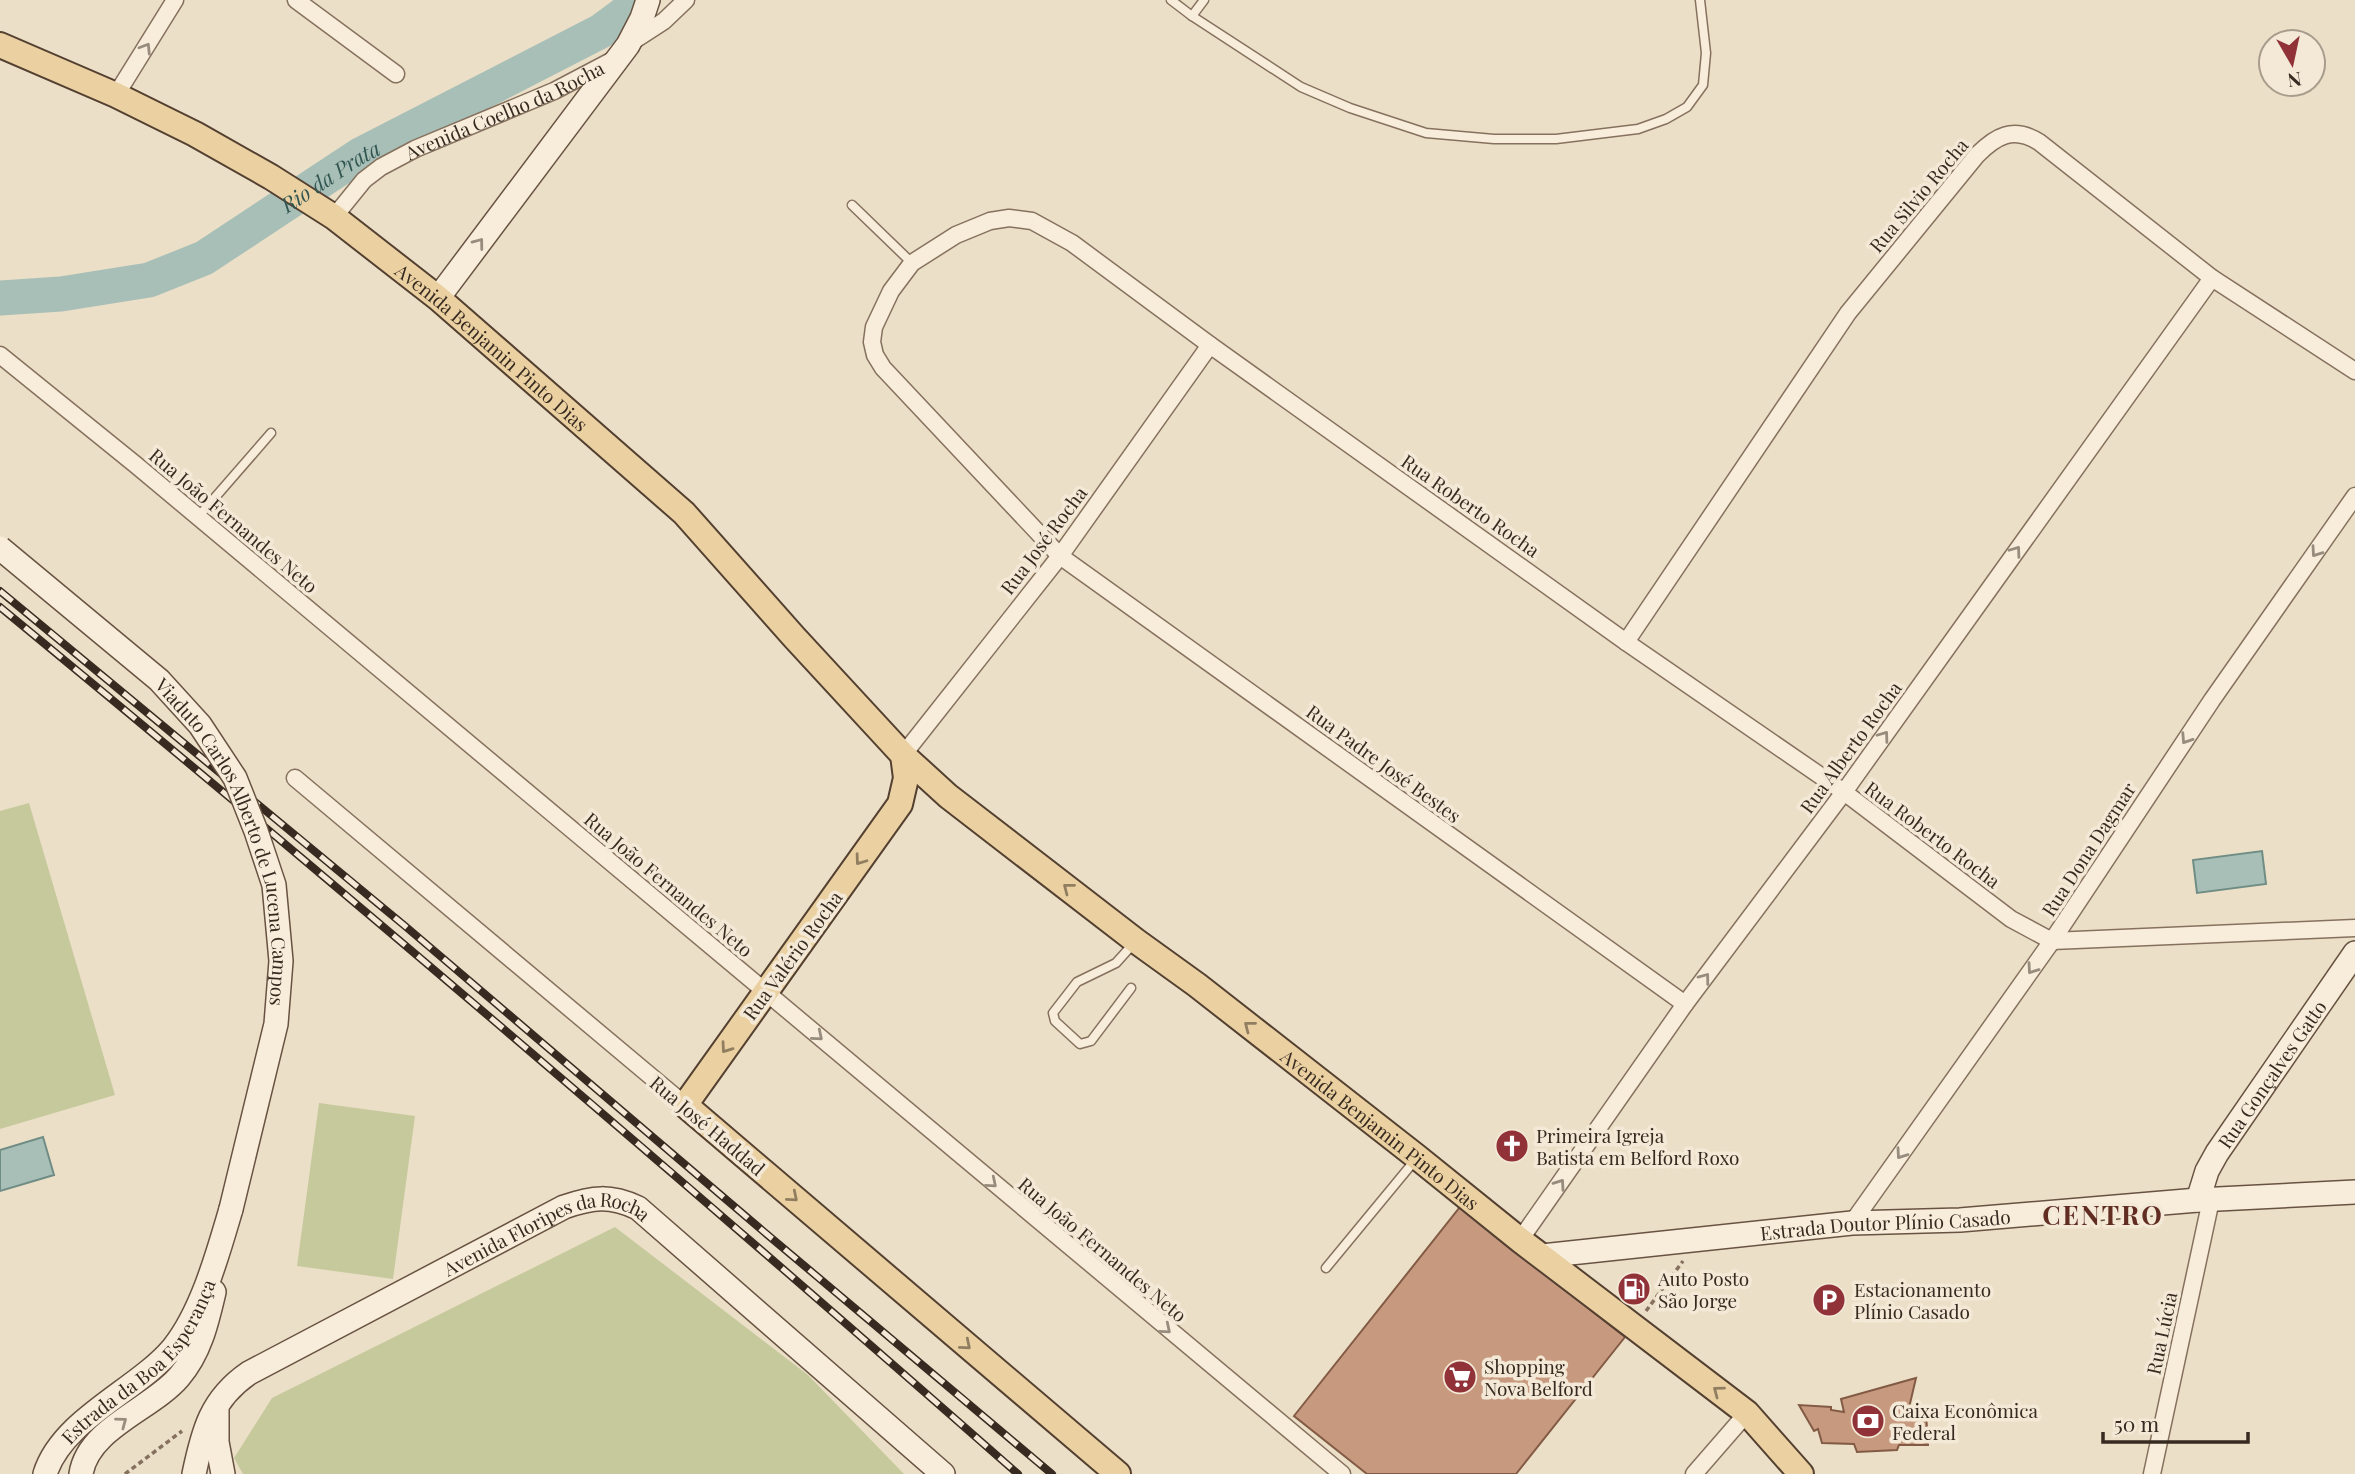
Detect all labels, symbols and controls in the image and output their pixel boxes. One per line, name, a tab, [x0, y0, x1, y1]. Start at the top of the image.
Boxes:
north arrow	[2257, 28, 2327, 98]
one-way arrow	[137, 42, 150, 55]
street label: Avenida Coelho da Rocha	[399, 54, 609, 166]
text: N	[2286, 67, 2304, 95]
street label: Rua Silvio Rocha	[1863, 132, 1974, 257]
water label: Rio da Prata	[274, 133, 384, 219]
one-way arrow	[470, 238, 483, 251]
street label: Avenida Benjamin Pinto Dias	[390, 256, 594, 437]
street label: Rua João Fernandes Neto	[144, 442, 324, 598]
street label: Rua Roberto Rocha	[1397, 448, 1546, 563]
street label: Rua José Rocha	[994, 480, 1093, 599]
one-way arrow	[2312, 544, 2324, 557]
one-way arrow	[2008, 546, 2020, 559]
street label: Viaduto Carlos Alberto de Lucena Campos	[149, 671, 294, 1007]
street label: Rua Alberto Rocha	[1793, 675, 1907, 818]
street label: Rua Padre José Bestes	[1301, 698, 1467, 828]
one-way arrow	[1876, 731, 1888, 744]
one-way arrow	[2182, 731, 2194, 744]
street label: Rua Roberto Rocha	[1860, 774, 2006, 894]
street label: Rua Dona Dagmar	[2035, 777, 2141, 921]
street label: Rua João Fernandes Neto	[579, 806, 759, 962]
one-way arrow	[856, 852, 868, 865]
one-way arrow	[1063, 884, 1075, 897]
street label: Rua Valério Rocha	[736, 885, 848, 1025]
one-way arrow	[2028, 961, 2041, 974]
one-way arrow	[1696, 973, 1709, 986]
street label: Rua Gonçalves Gatto	[2211, 995, 2332, 1153]
one-way arrow	[1244, 1021, 1257, 1034]
one-way arrow	[809, 1028, 822, 1040]
one-way arrow	[722, 1040, 734, 1053]
street label: Avenida Benjamin Pinto Dias	[1275, 1042, 1485, 1215]
street label: Rua José Haddad	[645, 1069, 771, 1181]
place label: Primeira Igreja Batista em Belford Roxo	[1536, 1122, 1739, 1170]
church icon: Primeira Igreja Batista em Belford Roxo	[1493, 1127, 1531, 1165]
one-way arrow	[1897, 1146, 1909, 1159]
street label: Rua João Fernandes Neto	[1013, 1171, 1193, 1327]
one-way arrow	[984, 1174, 996, 1187]
one-way arrow	[1552, 1179, 1564, 1192]
street label: Avenida Floripes da Rocha	[438, 1186, 657, 1282]
one-way arrow	[784, 1189, 797, 1201]
district label: CENTRO	[2042, 1197, 2164, 1232]
street label: Estrada Doutor Plínio Casado	[1759, 1203, 2012, 1246]
place label: Auto Posto São Jorge	[1657, 1265, 1749, 1313]
fuel station icon: Auto Posto São Jorge	[1615, 1270, 1653, 1308]
street label: Estrada da Boa Esperança	[55, 1275, 221, 1449]
place label: Estacionamento Plínio Casado	[1854, 1276, 1991, 1324]
parking icon: Estacionamento Plínio Casado	[1810, 1281, 1848, 1319]
street label: Rua Lúcia	[2140, 1289, 2183, 1377]
one-way arrow	[1158, 1321, 1171, 1333]
one-way arrow	[958, 1337, 971, 1349]
place label: Shopping Nova Belford	[1484, 1353, 1593, 1401]
supermarket icon: Shopping Nova Belford	[1441, 1358, 1479, 1396]
one-way arrow	[1714, 1387, 1726, 1400]
place label: Caixa Econômica Federal	[1892, 1397, 2039, 1445]
scale bar	[2103, 1400, 2248, 1444]
bank icon: Caixa Econômica Federal	[1849, 1402, 1887, 1440]
text: 50 m	[2114, 1409, 2160, 1437]
one-way arrow	[114, 1418, 127, 1431]

